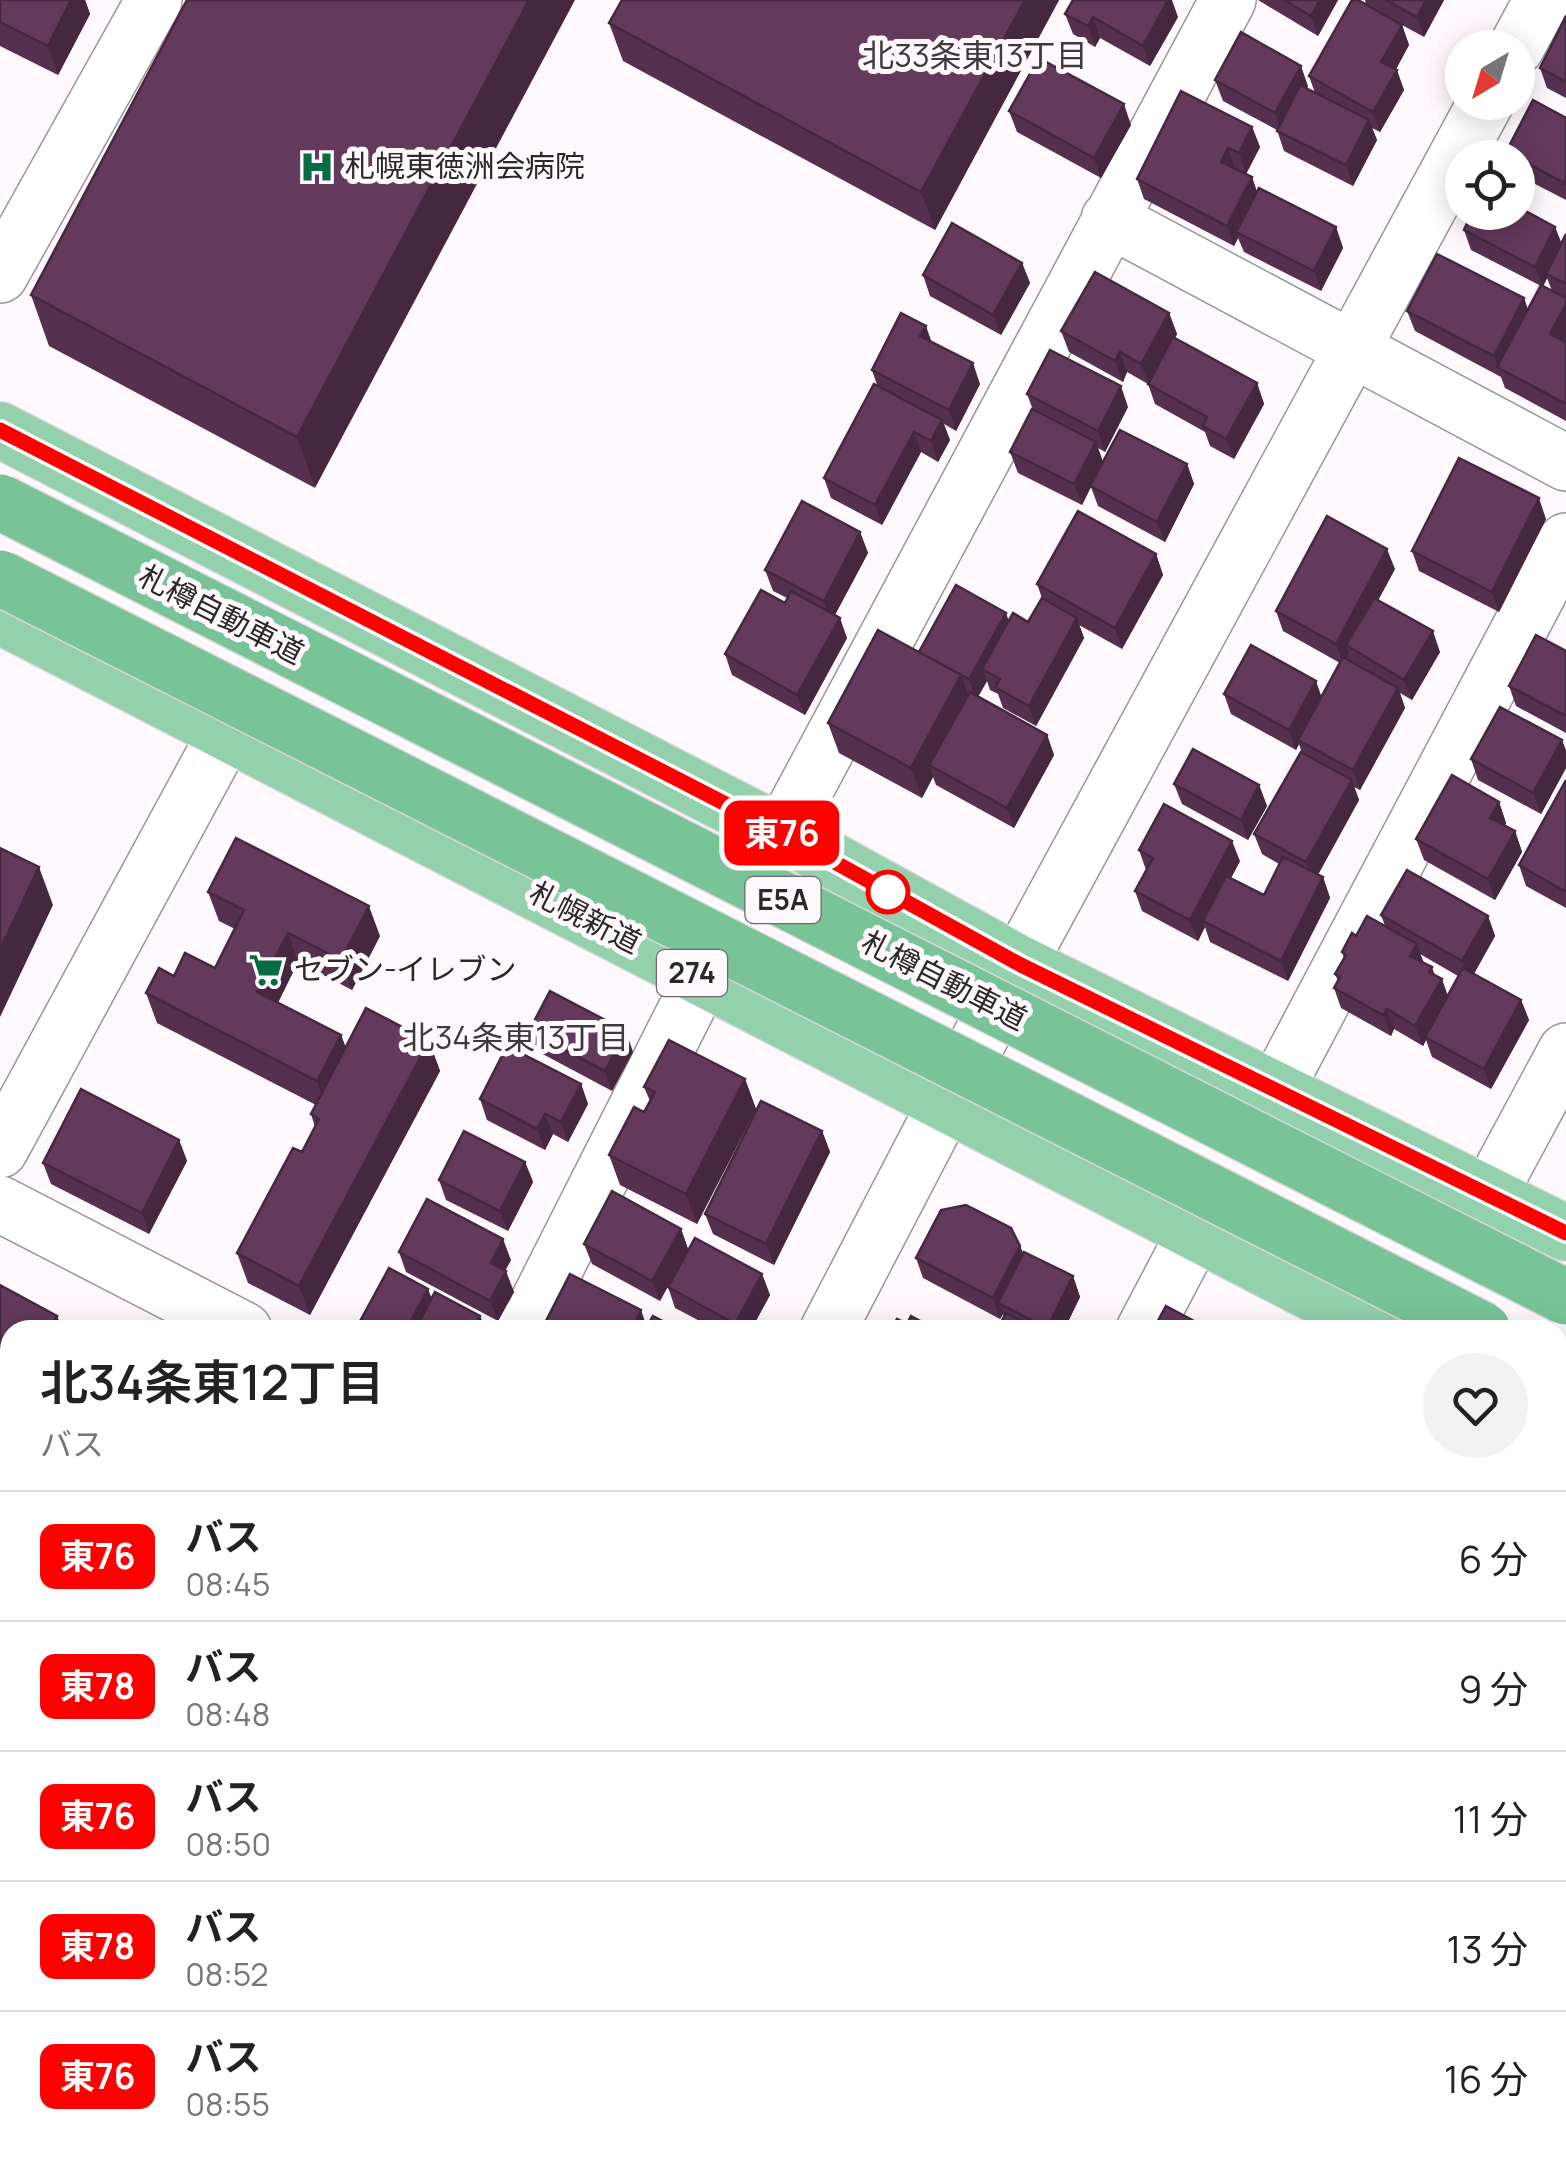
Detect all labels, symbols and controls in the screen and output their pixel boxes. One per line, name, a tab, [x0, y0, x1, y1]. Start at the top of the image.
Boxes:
north arrow	[1445, 30, 1535, 120]
map controls	[1445, 30, 1535, 230]
district label: 北33条東13丁目	[862, 33, 1088, 77]
button: locate	[1445, 140, 1535, 230]
place label: 札幌東徳洲会病院	[345, 145, 585, 186]
hospital icon: 札幌東徳洲会病院	[298, 148, 336, 186]
street label: 札樽自動車道	[132, 555, 311, 673]
line badge: 東76	[724, 800, 840, 866]
text: 東76	[744, 809, 820, 857]
street label: 札幌新道	[523, 871, 648, 962]
unlabelled marker	[867, 871, 909, 913]
road number: E5A	[746, 877, 820, 923]
street label: 札樽自動車道	[855, 921, 1034, 1039]
place label: セブン-イレブン	[294, 948, 517, 989]
road number: 274	[657, 950, 727, 996]
supermarket icon: セブン-イレブン	[247, 951, 285, 989]
district label: 北34条東13丁目	[403, 1015, 629, 1059]
text: 北34条東12丁目	[40, 1349, 385, 1414]
button: heart	[1423, 1353, 1528, 1458]
text: バス	[40, 1422, 104, 1466]
text: バス	[185, 1510, 261, 1562]
text: 東76	[60, 1532, 135, 1580]
text: 6 分	[1459, 1532, 1528, 1584]
text: 08:45	[185, 1562, 270, 1606]
text: バス	[185, 1640, 261, 1692]
text: 東78	[60, 1662, 135, 1710]
text: 9 分	[1459, 1662, 1528, 1714]
text: 08:48	[185, 1692, 270, 1736]
text: バス	[185, 1770, 261, 1822]
text: 東76	[60, 1792, 135, 1840]
text: 11 分	[1453, 1792, 1528, 1844]
text: 08:50	[185, 1822, 271, 1866]
text: バス	[185, 1900, 261, 1952]
text: 東78	[60, 1922, 135, 1970]
text: 13 分	[1447, 1922, 1528, 1974]
text: 08:52	[185, 1952, 269, 1996]
text: バス	[185, 2030, 261, 2082]
text: 東76	[60, 2052, 135, 2100]
text: 16 分	[1444, 2052, 1528, 2104]
text: 08:55	[185, 2082, 270, 2126]

